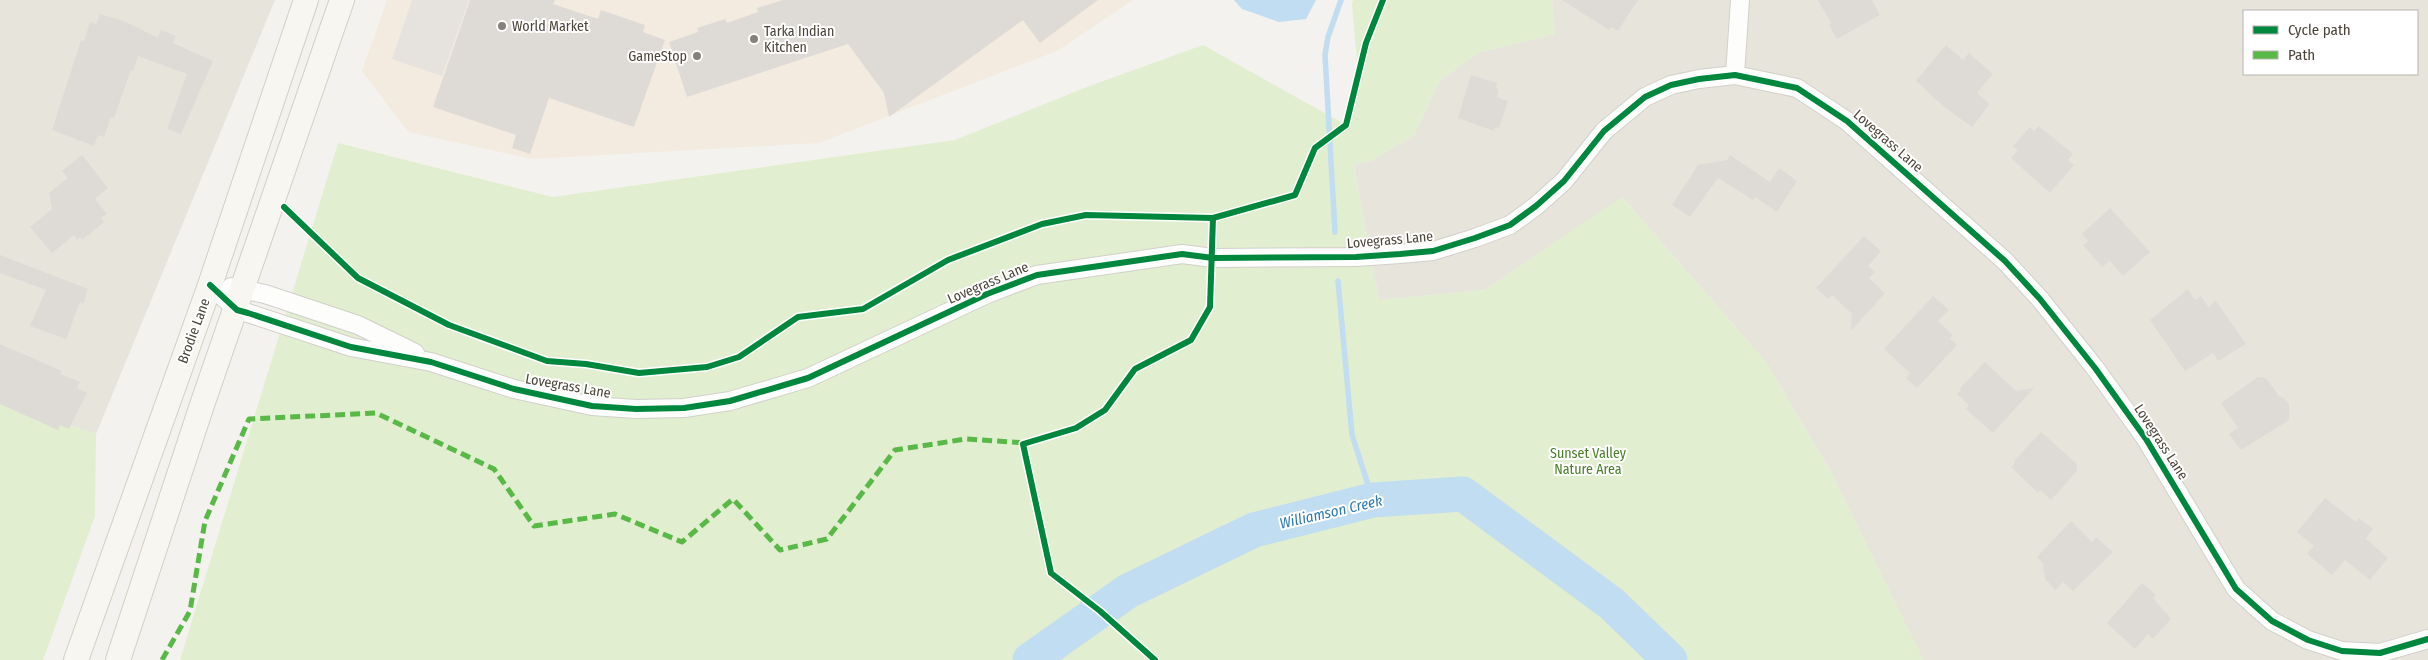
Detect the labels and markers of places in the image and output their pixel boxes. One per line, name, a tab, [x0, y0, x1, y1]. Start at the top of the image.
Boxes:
place label: World Market	[512, 18, 589, 35]
marker: World Market	[496, 20, 508, 32]
place label: Tarka Indian Kitchen	[764, 23, 834, 56]
marker: Tarka Indian Kitchen	[748, 33, 760, 45]
place label: GameStop	[628, 48, 687, 65]
marker: GameStop	[691, 50, 703, 62]

